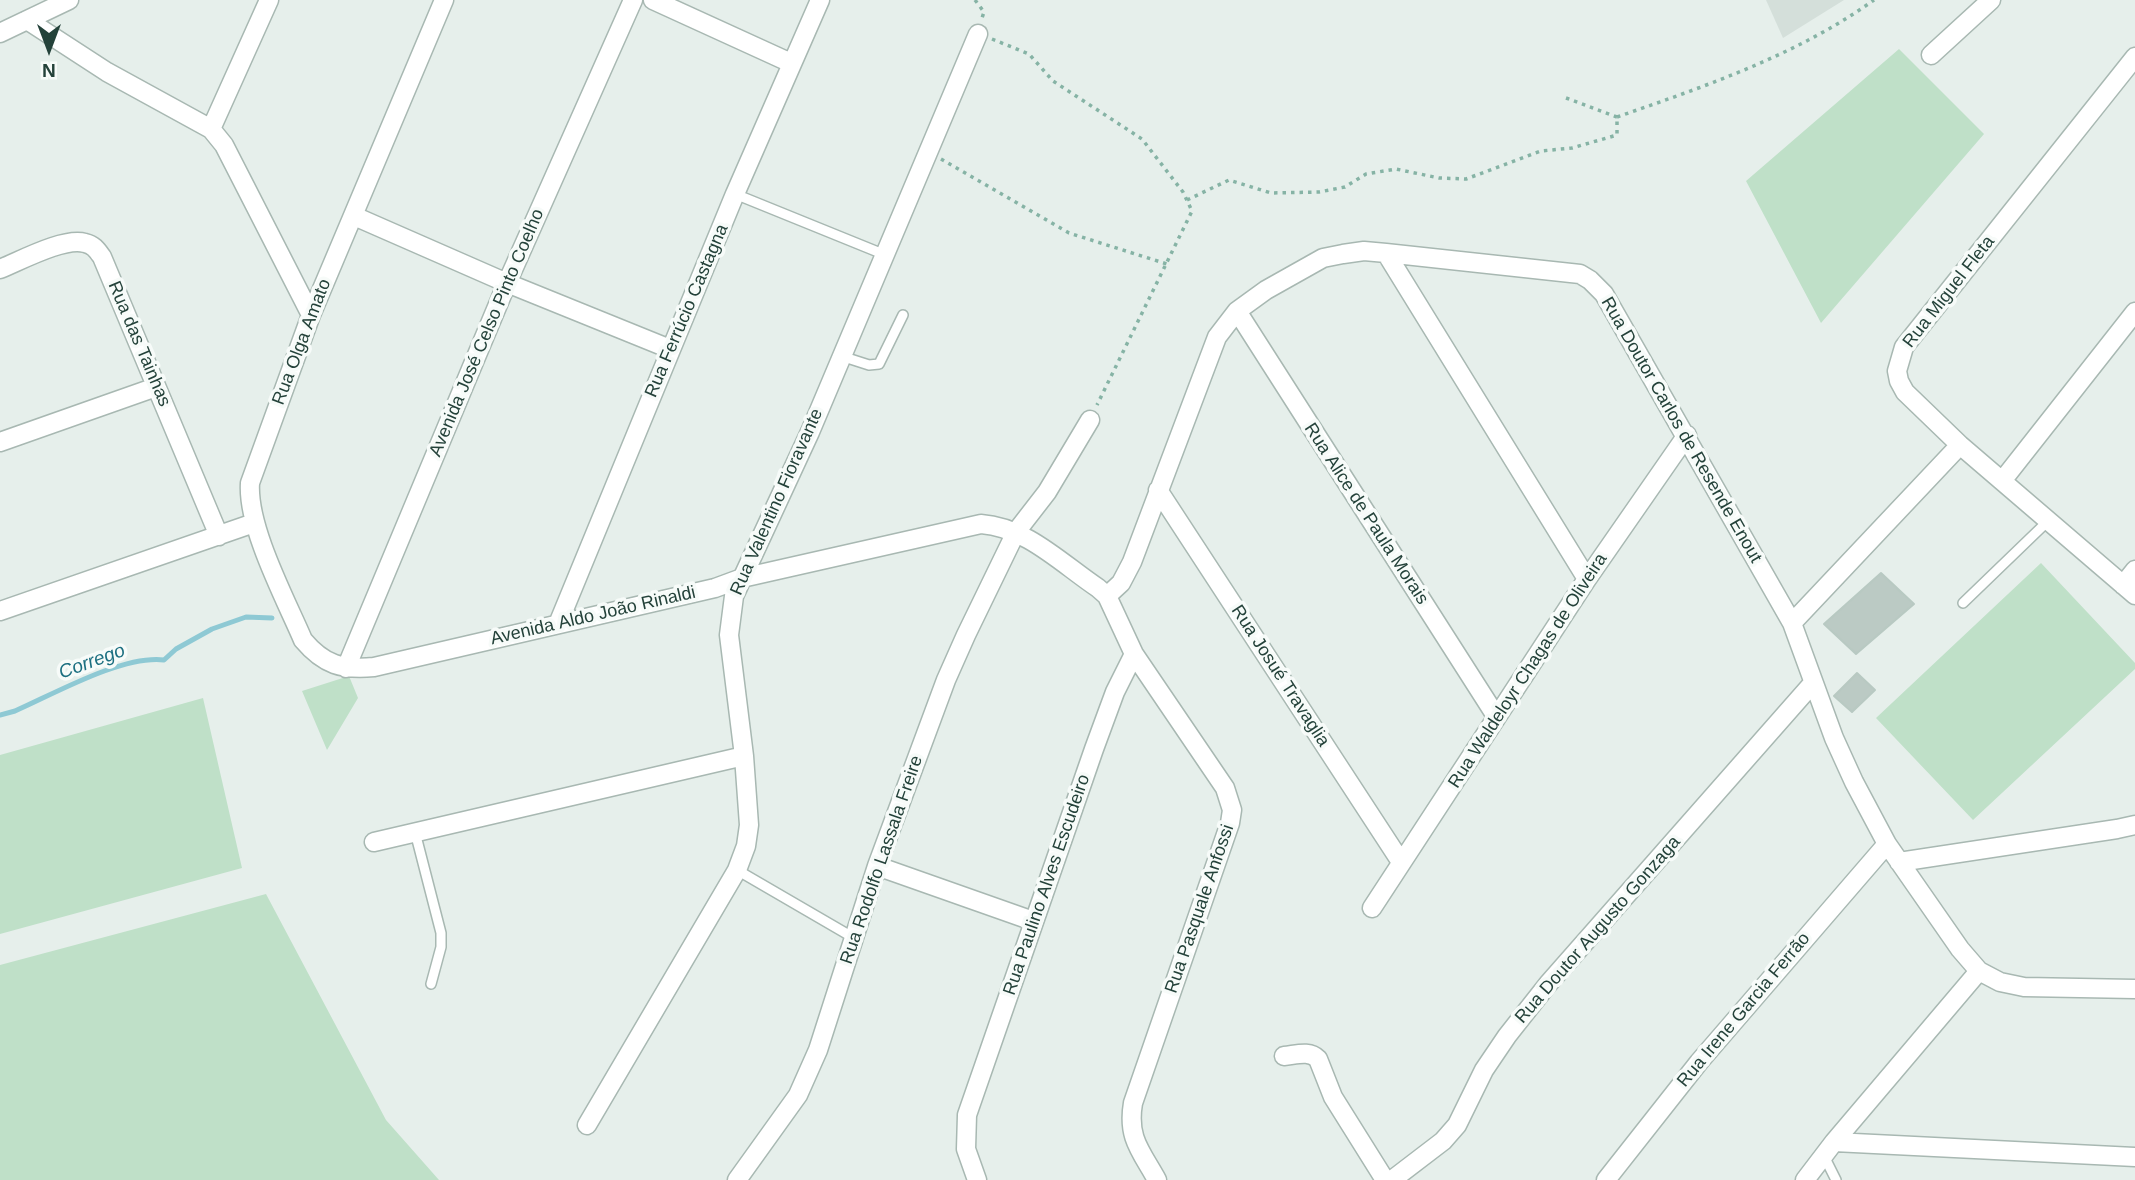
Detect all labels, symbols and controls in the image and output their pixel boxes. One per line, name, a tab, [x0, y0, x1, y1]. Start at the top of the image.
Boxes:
north arrow	[14, 14, 84, 84]
text: N	[42, 60, 56, 81]
street label: Avenida José Celso Pinto Coelho	[425, 206, 549, 460]
street label: Rua Ferrúcio Castagna	[641, 221, 733, 401]
street label: Rua Miguel Fleta	[1899, 232, 1999, 352]
street label: Rua Olga Amato	[268, 276, 336, 408]
street label: Rua das Tainhas	[103, 278, 175, 410]
street label: Rua Doutor Carlos de Resende Enout	[1596, 293, 1766, 567]
street label: Rua Valentino Fioravante	[726, 405, 828, 599]
street label: Rua Alice de Paula Morais	[1299, 419, 1433, 609]
street label: Rua Waldeloyr Chagas de Oliveira	[1444, 550, 1612, 792]
street label: Avenida Aldo João Rinaldi	[488, 582, 698, 650]
street label: Rua Josué Travaglia	[1226, 601, 1334, 751]
water label: Corrego	[56, 640, 128, 684]
street label: Rua Rodolfo Lassala Freire	[836, 753, 928, 967]
street label: Rua Paulino Alves Escudeiro	[999, 772, 1095, 998]
street label: Rua Pasquale Anfossi	[1161, 822, 1239, 996]
street label: Rua Doutor Augusto Gonzaga	[1511, 832, 1685, 1028]
street label: Rua Irene Garcia Ferrão	[1673, 928, 1815, 1092]

